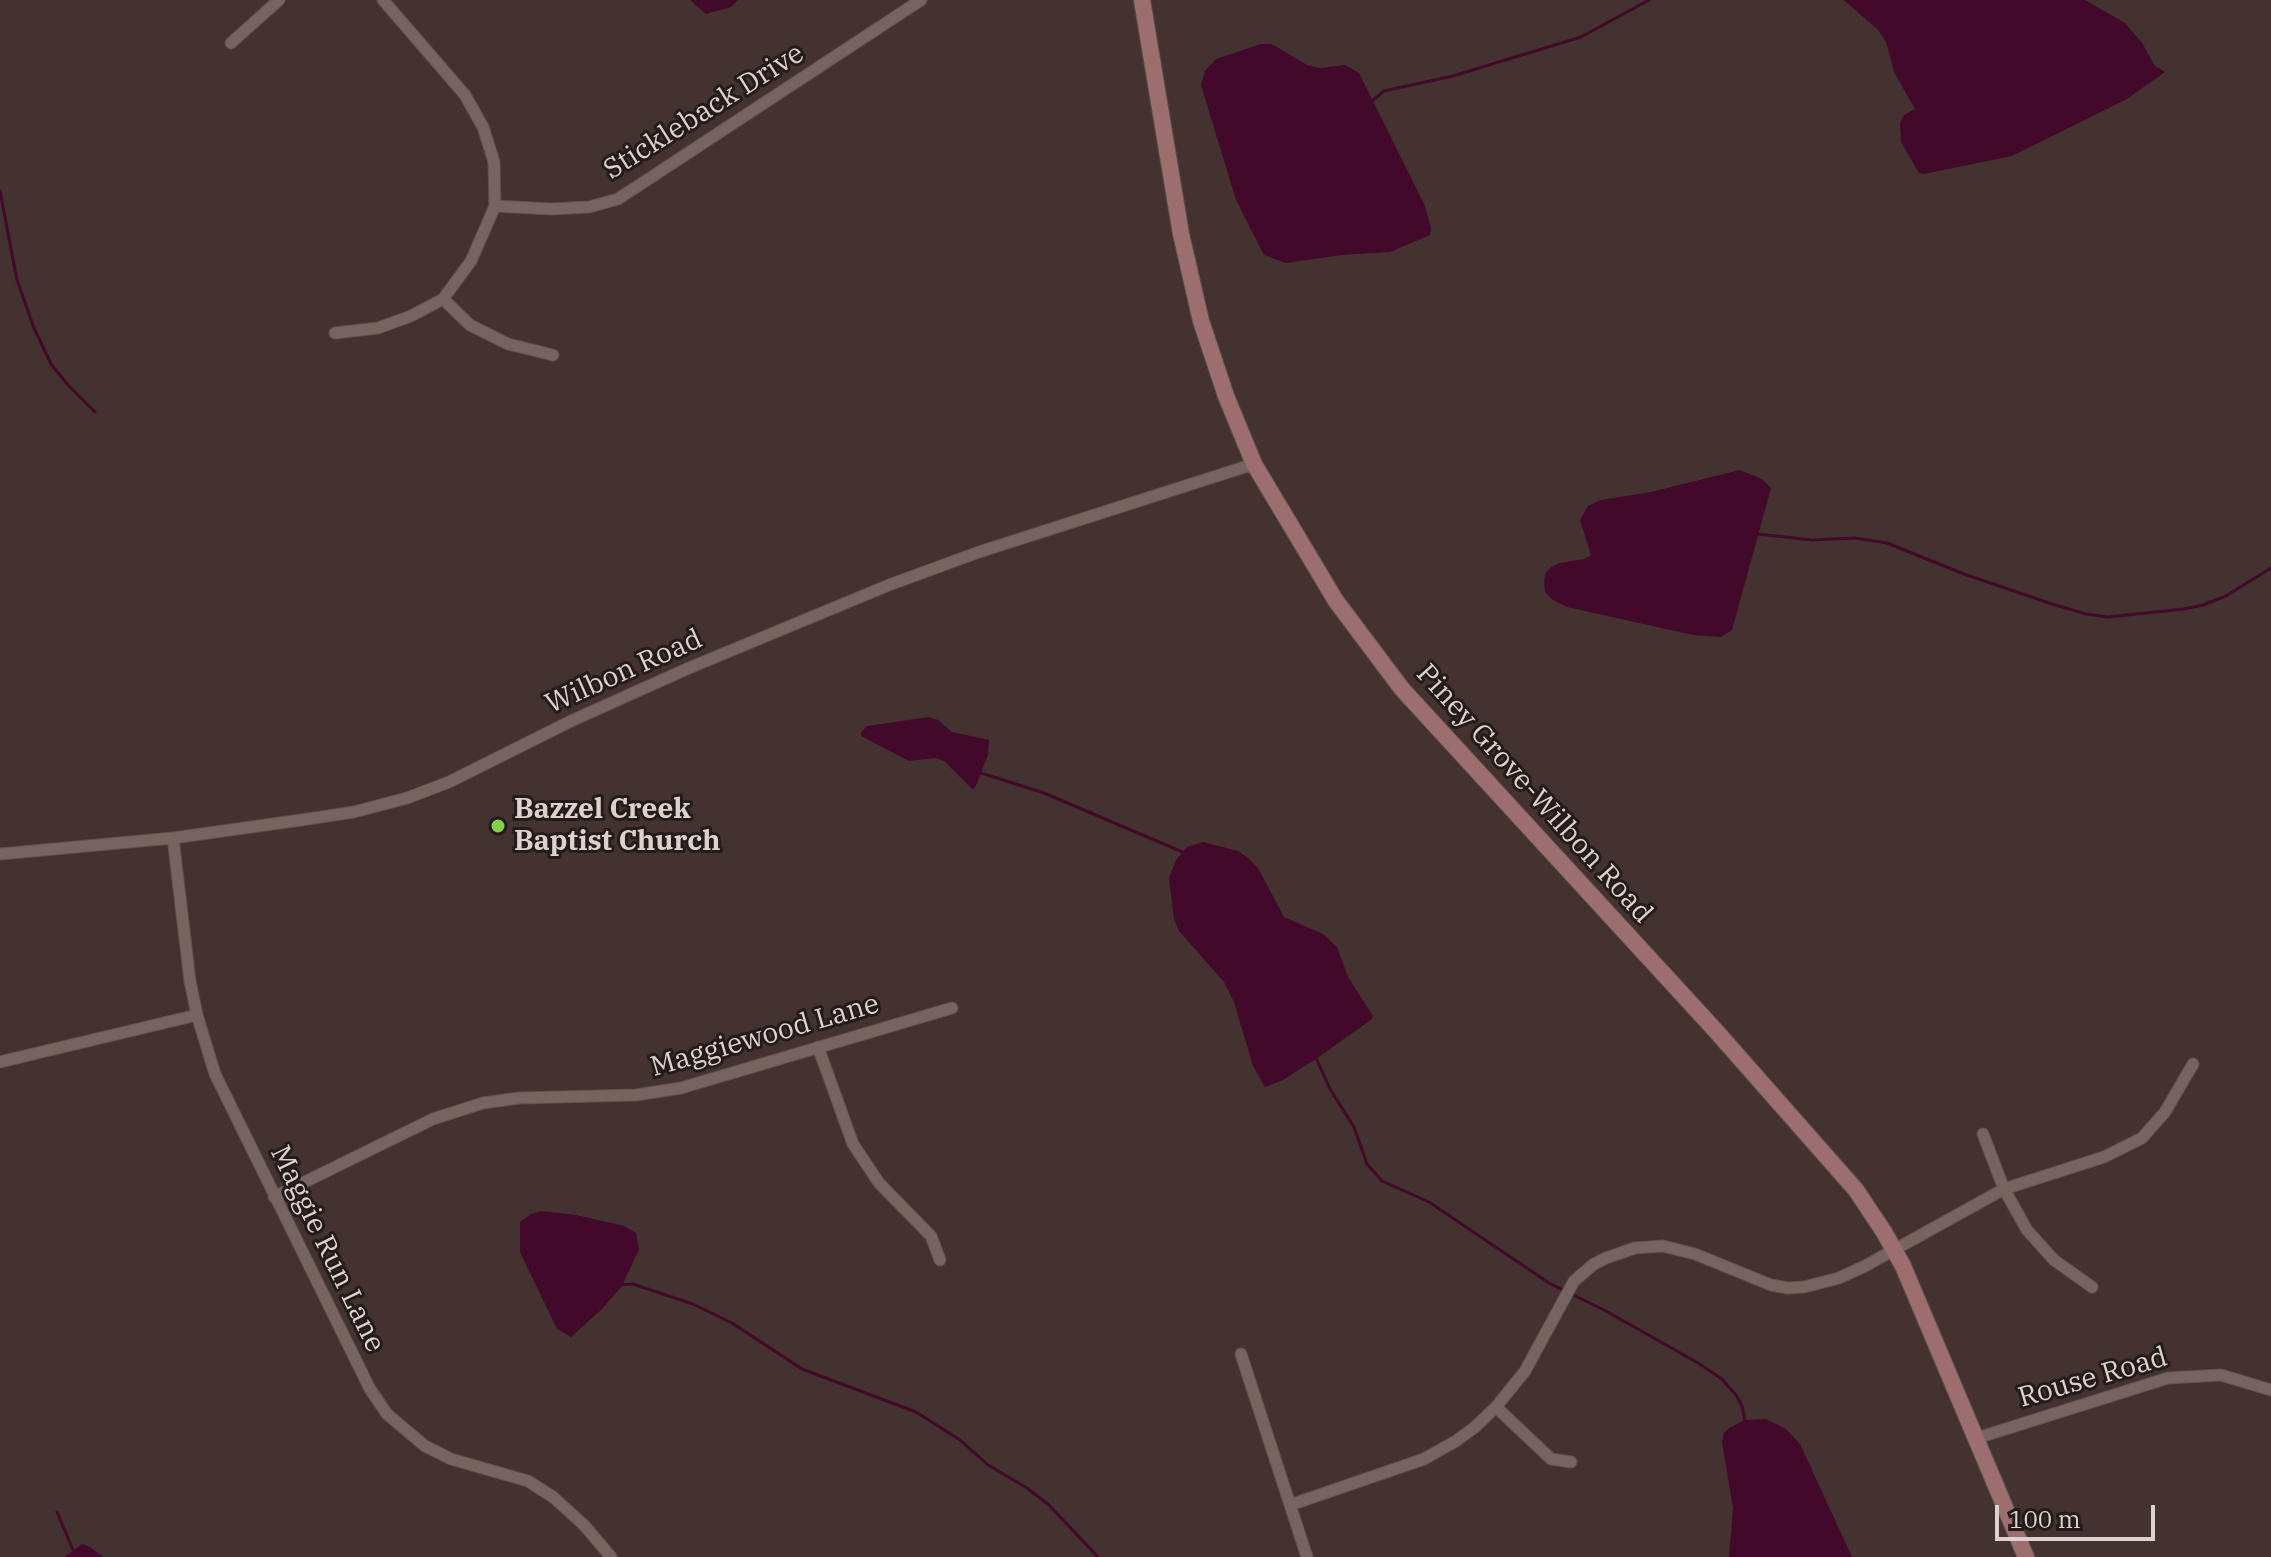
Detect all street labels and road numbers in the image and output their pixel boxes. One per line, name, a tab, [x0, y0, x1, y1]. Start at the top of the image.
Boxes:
street label: Stickleback Drive	[598, 37, 810, 187]
street label: Wilbon Road	[540, 623, 708, 721]
street label: Piney Grove-Wilbon Road	[1409, 658, 1659, 930]
street label: Maggiewood Lane	[647, 987, 883, 1085]
street label: Maggie Run Lane	[262, 1140, 392, 1358]
street label: Rouse Road	[2015, 1341, 2171, 1415]

